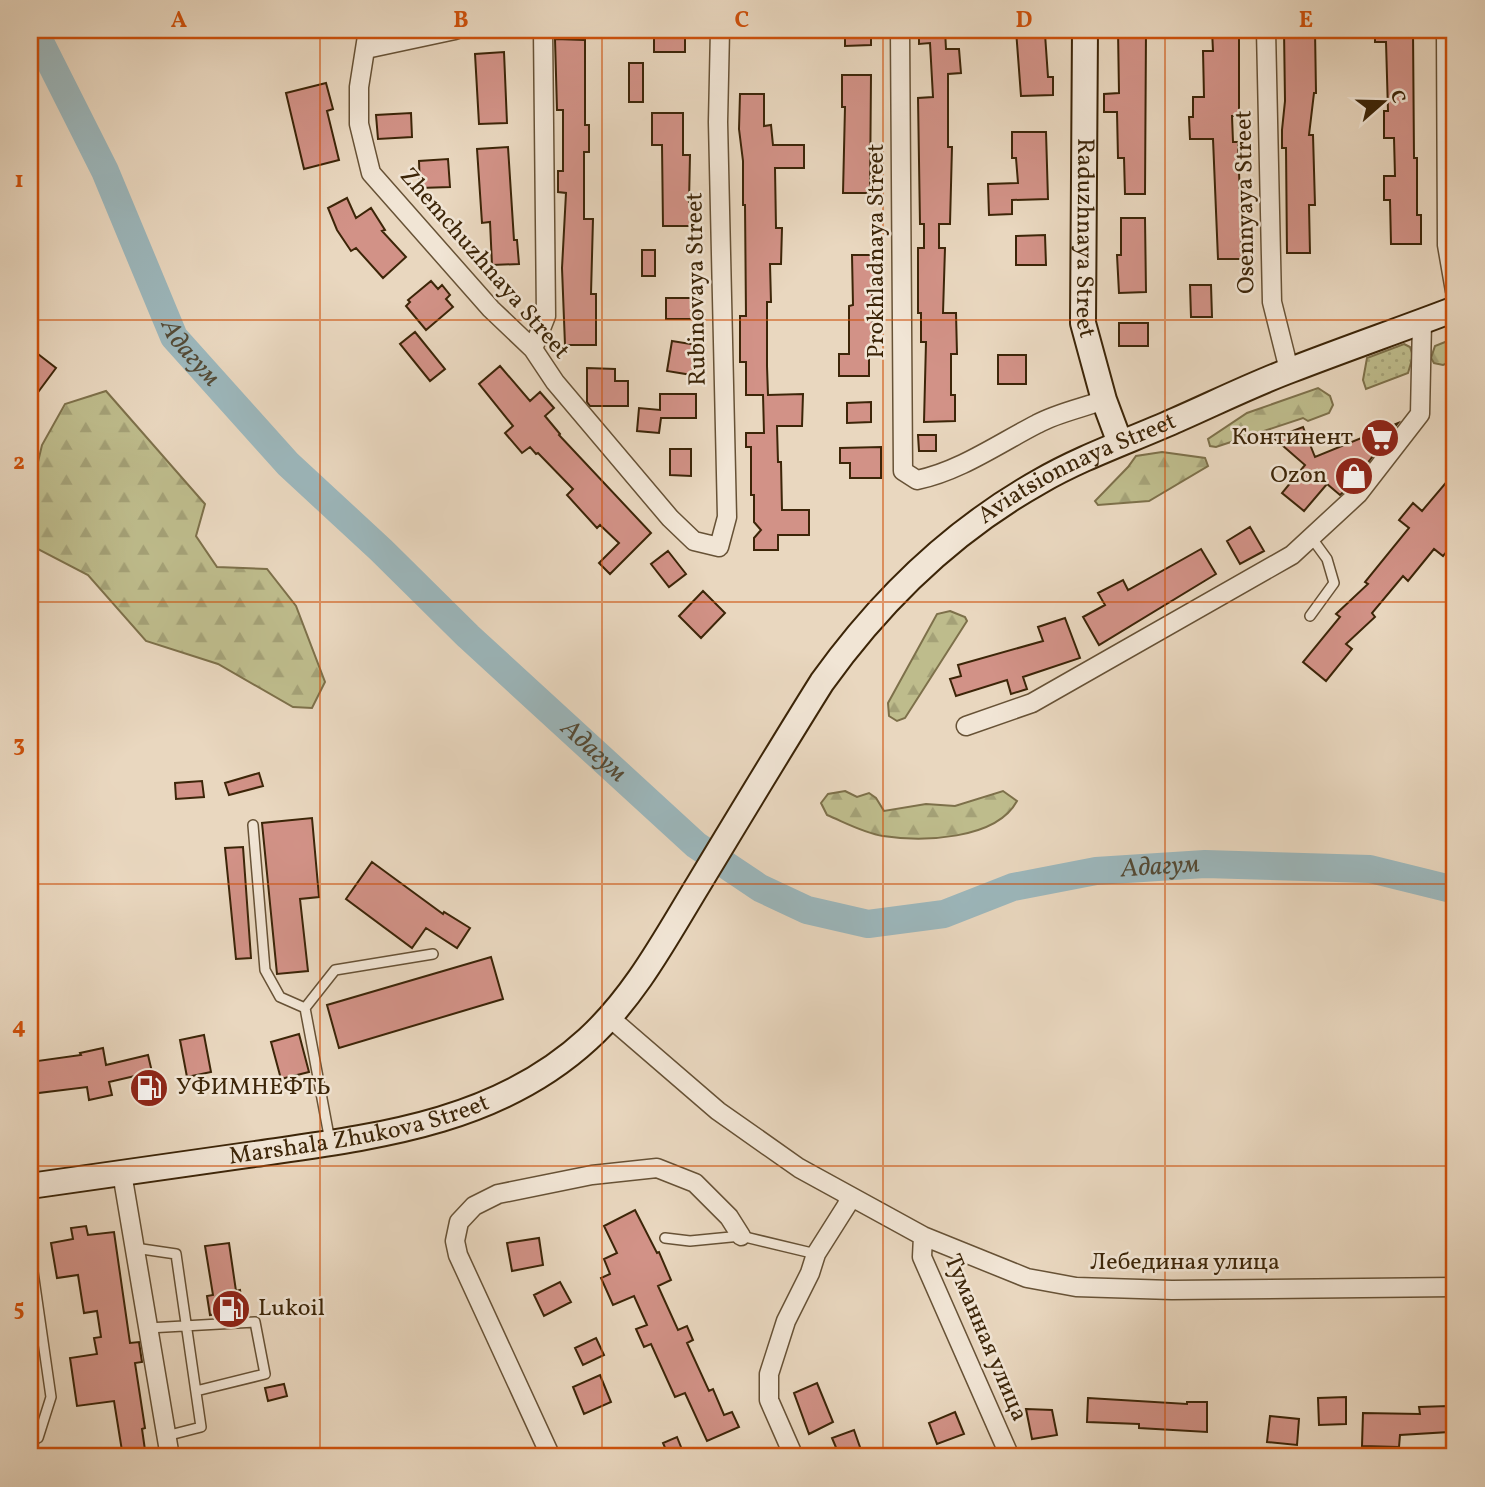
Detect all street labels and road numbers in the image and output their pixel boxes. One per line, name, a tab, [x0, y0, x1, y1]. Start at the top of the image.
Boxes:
street label: Osennyaya Street	[1227, 110, 1265, 294]
street label: Raduzhnaya Street	[1065, 138, 1103, 342]
street label: Prokhladnaya Street	[860, 144, 894, 358]
street label: Zhemchuzhnaya Street	[391, 161, 577, 367]
street label: Rubinovaya Street	[678, 192, 716, 386]
street label: Aviatsionnaya Street	[971, 405, 1182, 533]
street label: Marshala Zhukova Street	[227, 1087, 495, 1175]
street label: Лебединая улица	[1090, 1246, 1280, 1280]
street label: Туманная улица	[935, 1249, 1035, 1427]

